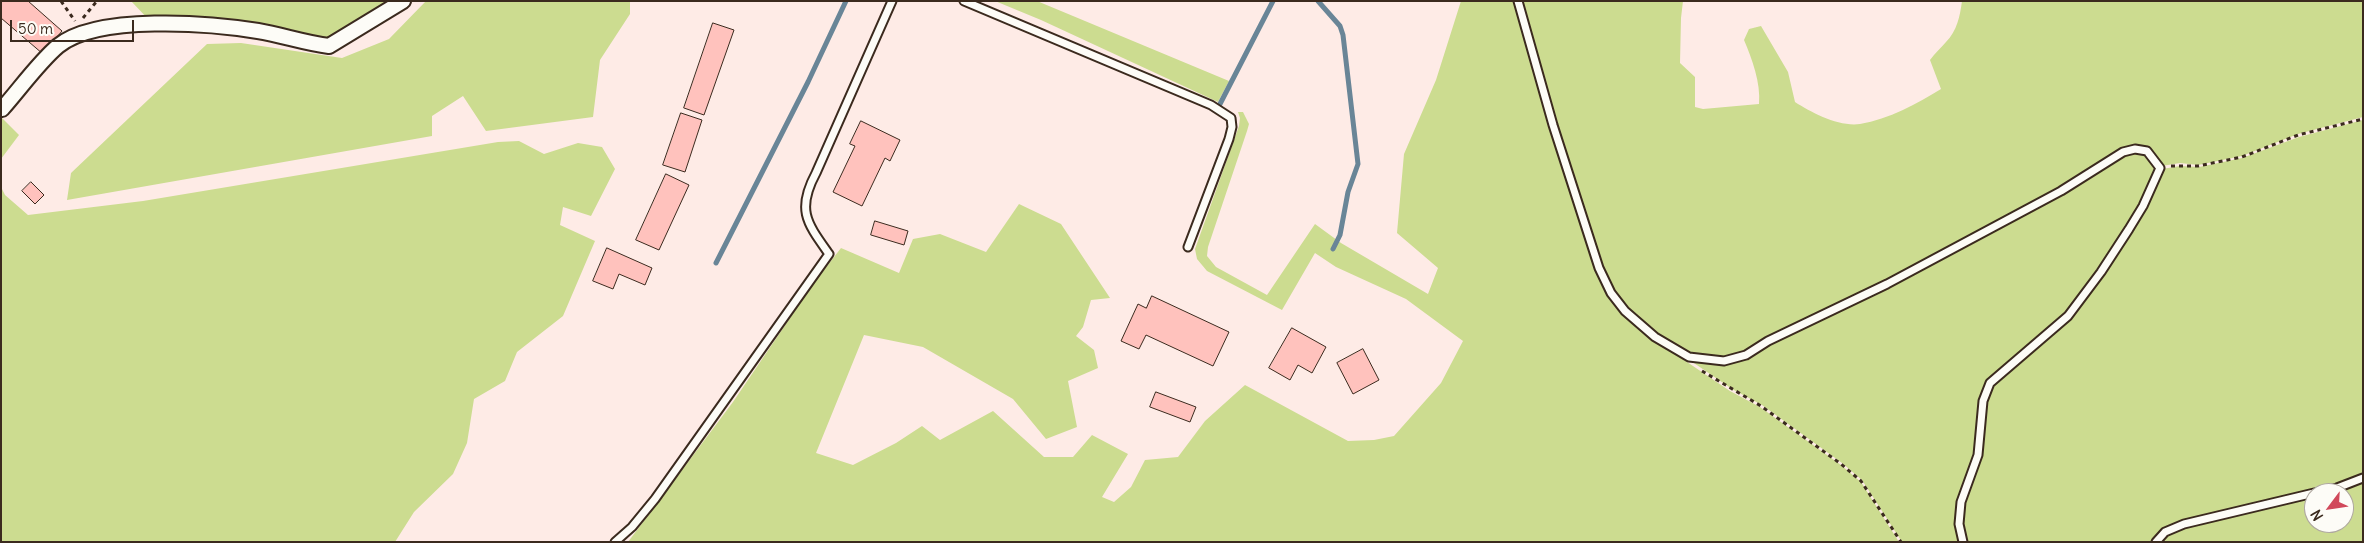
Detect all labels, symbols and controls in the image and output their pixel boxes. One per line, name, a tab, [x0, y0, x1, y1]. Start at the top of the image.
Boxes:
scale bar	[12, 10, 136, 42]
text: 50 m	[18, 19, 53, 38]
north arrow	[2304, 483, 2354, 533]
text: N	[2307, 506, 2327, 524]

